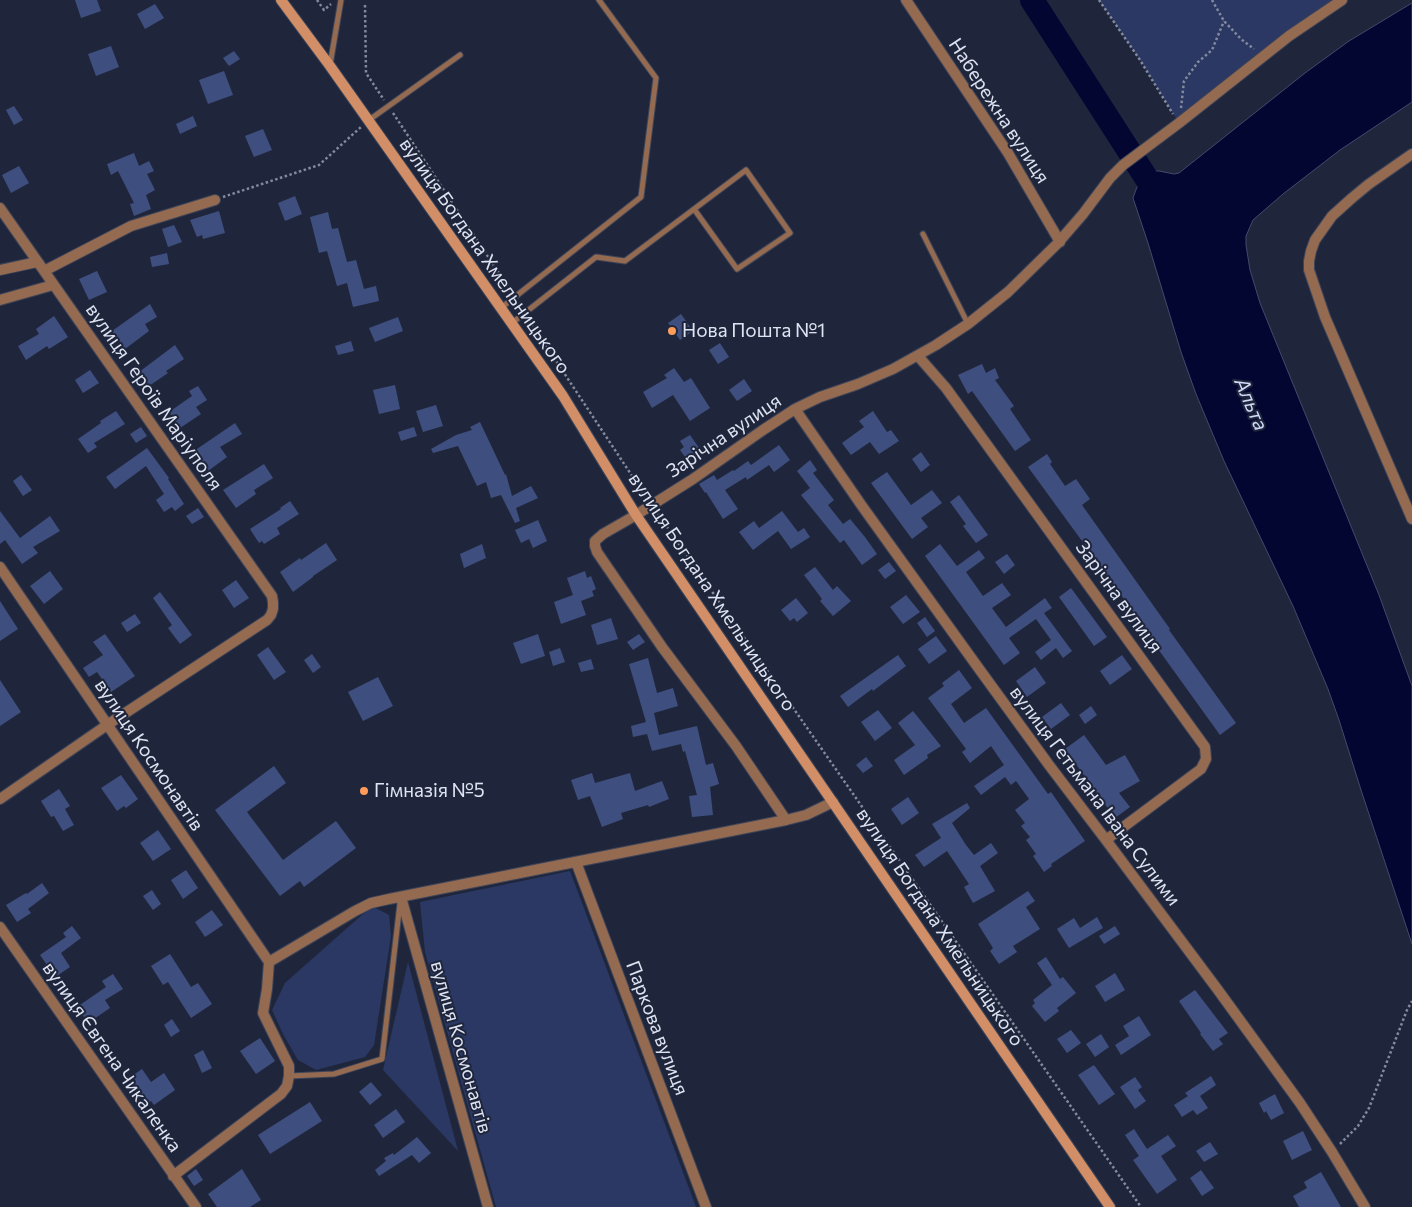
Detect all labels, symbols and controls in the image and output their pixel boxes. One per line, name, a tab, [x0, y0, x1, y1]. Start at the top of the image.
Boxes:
street label: Набережна вулиця	[944, 34, 1054, 188]
street label: вулиця Богдана Хмельницького	[395, 134, 575, 378]
street label: вулиця Героїв Маріуполя	[81, 299, 227, 495]
place label: Нова Пошта №1	[682, 320, 825, 342]
marker: Нова Пошта №1	[666, 325, 678, 337]
water label: Альта	[1229, 374, 1273, 434]
street label: Зарічна вулиця	[662, 389, 786, 483]
street label: вулиця Богдана Хмельницького	[624, 469, 800, 715]
street label: Зарічна вулиця	[1071, 536, 1167, 658]
street label: вулиця Космонавтів	[90, 675, 208, 835]
street label: вулиця Гетьмана Івана Сулими	[1005, 682, 1185, 910]
place label: Гімназія №5	[374, 780, 485, 802]
marker: Гімназія №5	[358, 785, 370, 797]
street label: вулиця Богдана Хмельницького	[852, 804, 1028, 1050]
street label: вулиця Євгена Чикаленка	[38, 957, 186, 1157]
street label: вулиця Космонавтів	[425, 958, 497, 1136]
street label: Паркова вулиця	[621, 958, 693, 1098]

